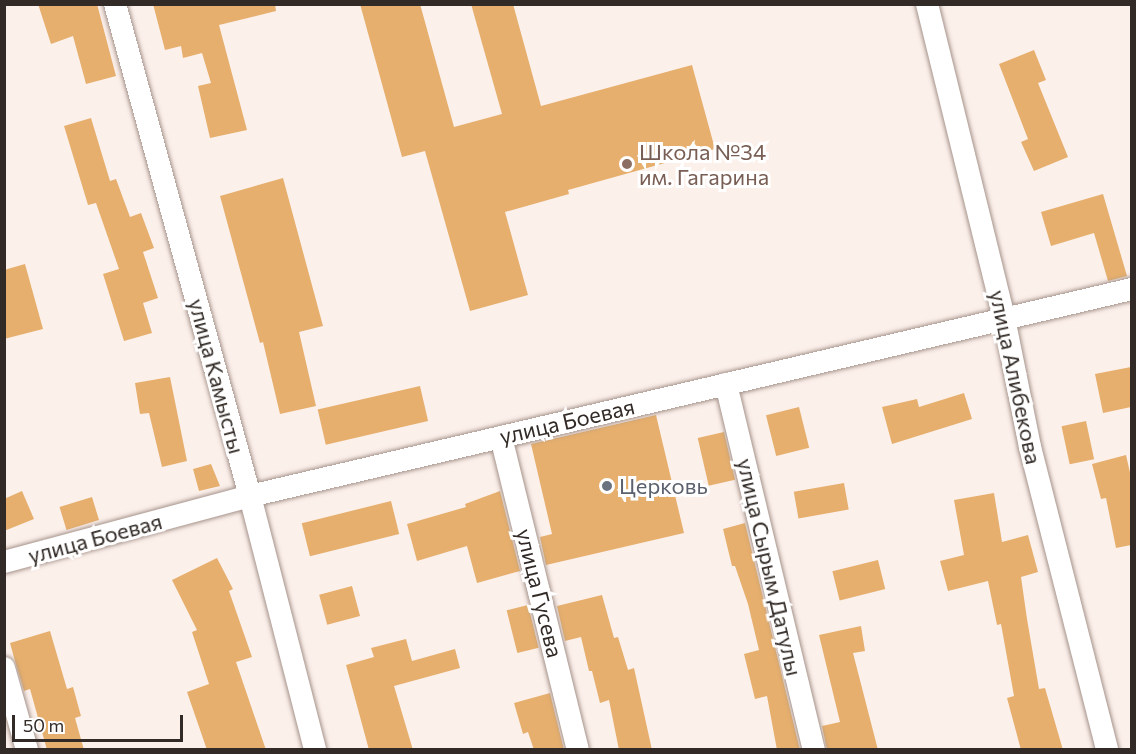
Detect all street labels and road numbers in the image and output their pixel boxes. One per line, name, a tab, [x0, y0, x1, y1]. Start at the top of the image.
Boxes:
street label: улица Алибекова	[985, 288, 1047, 466]
street label: улица Камысты	[184, 296, 250, 456]
street label: улица Боевая	[497, 393, 637, 449]
street label: улица Сырым Датулы	[732, 456, 808, 678]
street label: улица Боевая	[25, 507, 165, 569]
street label: улица Гусева	[511, 526, 569, 660]

